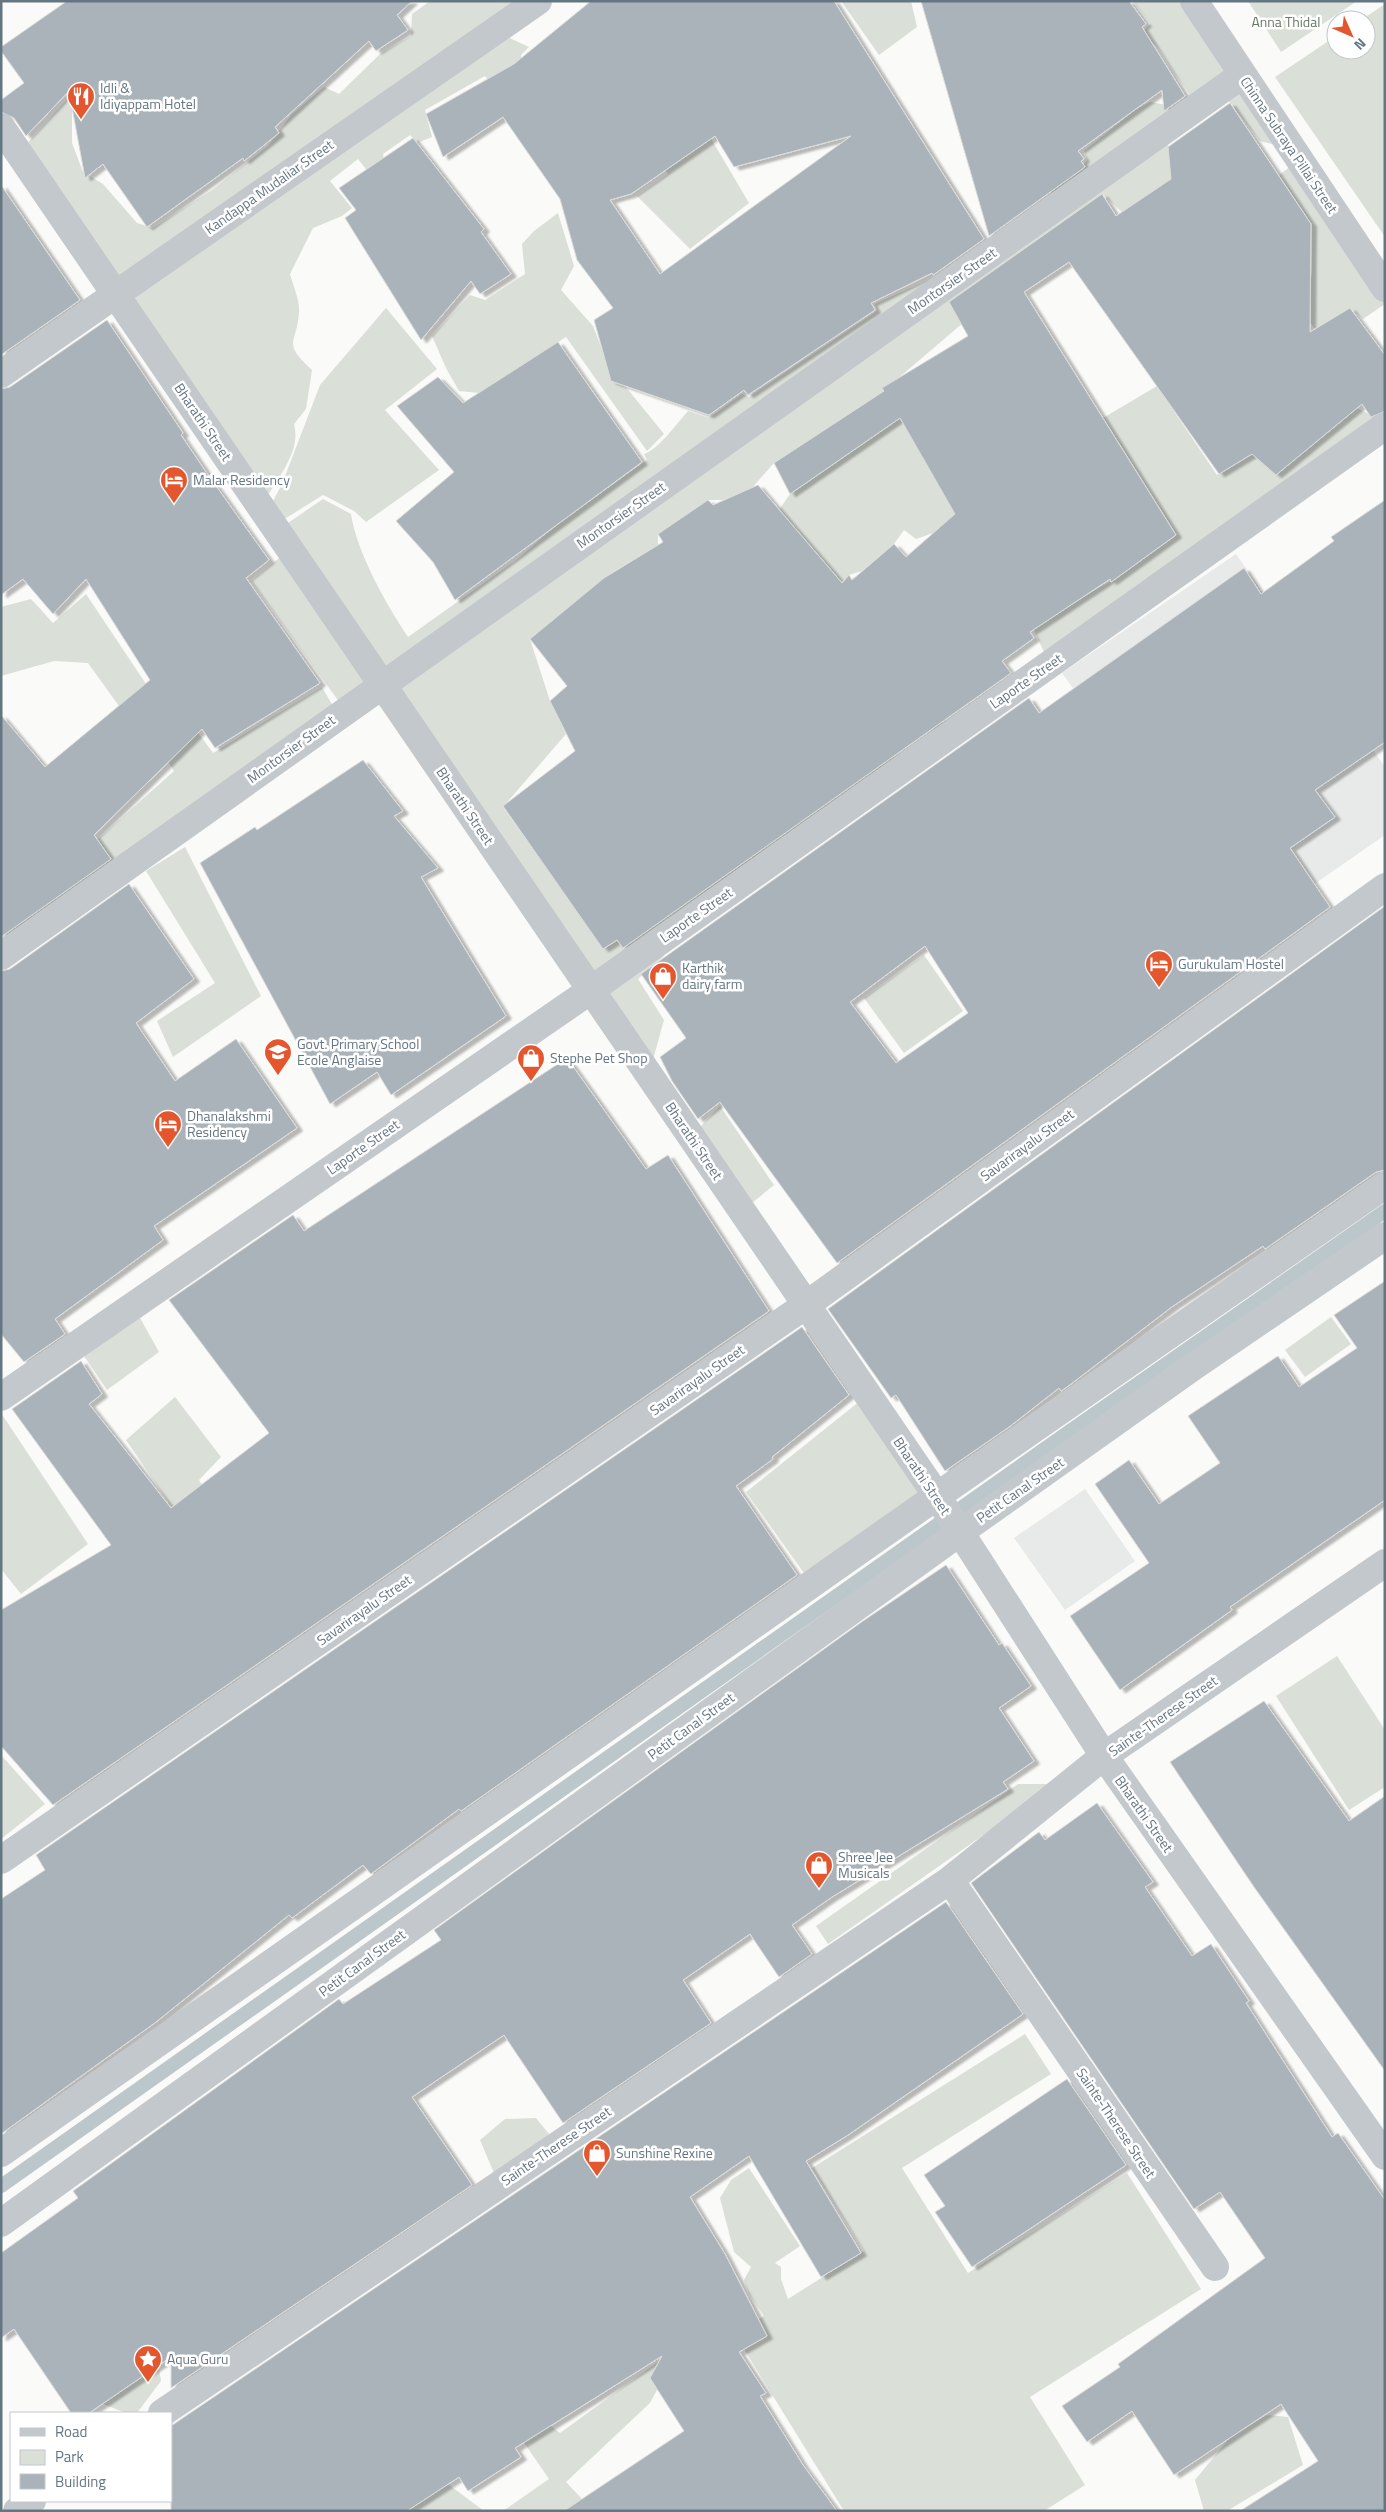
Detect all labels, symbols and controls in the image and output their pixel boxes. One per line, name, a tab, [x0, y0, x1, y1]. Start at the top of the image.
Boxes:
north arrow	[1326, 10, 1376, 60]
park label: Anna Thidal	[1251, 11, 1321, 32]
text: N	[1350, 34, 1371, 55]
street label: Chinna Subraya Pillai Street	[1236, 72, 1343, 218]
place label: Idli & Idiyappam Hotel	[100, 77, 196, 114]
restaurant icon: Idli & Idiyappam Hotel	[66, 81, 96, 120]
street label: Kandappa Mudaliar Street	[200, 134, 337, 239]
street label: Montorsier Street	[903, 242, 1001, 319]
street label: Bharathi Street	[170, 379, 237, 465]
hotel icon: Malar Residency	[159, 465, 189, 504]
place label: Malar Residency	[193, 469, 290, 490]
street label: Montorsier Street	[572, 476, 670, 553]
street label: Laporte Street	[985, 648, 1066, 713]
street label: Montorsier Street	[242, 709, 339, 788]
street label: Bharathi Street	[432, 763, 499, 849]
street label: Laporte Street	[655, 882, 736, 947]
hotel icon: Gurukulam Hostel	[1144, 949, 1174, 988]
place label: Gurukulam Hostel	[1178, 953, 1284, 974]
place label: Karthik dairy farm	[682, 957, 742, 994]
shop icon: Karthik dairy farm	[648, 961, 678, 1000]
place label: Govt. Primary School Ecole Anglaise	[297, 1033, 420, 1070]
school or university icon: Govt. Primary School Ecole Anglaise	[263, 1037, 293, 1076]
shop icon: Stephe Pet Shop	[516, 1043, 546, 1082]
place label: Stephe Pet Shop	[550, 1047, 648, 1068]
street label: Bharathi Street	[661, 1098, 728, 1184]
street label: Savarirayalu Street	[975, 1103, 1078, 1186]
place label: Dhanalakshmi Residency	[187, 1105, 271, 1142]
hotel icon: Dhanalakshmi Residency	[153, 1109, 183, 1148]
street label: Laporte Street	[322, 1114, 403, 1179]
street label: Savarirayalu Street	[645, 1339, 748, 1420]
street label: Bharathi Street	[889, 1433, 956, 1519]
street label: Petit Canal Street	[972, 1451, 1068, 1528]
street label: Savarirayalu Street	[312, 1569, 415, 1650]
street label: Sainte-Therese Street	[1104, 1670, 1222, 1761]
street label: Petit Canal Street	[643, 1687, 739, 1764]
street label: Bharathi Street	[1110, 1771, 1179, 1857]
place label: Shree Jee Musicals	[838, 1846, 893, 1883]
shop icon: Shree Jee Musicals	[804, 1850, 834, 1889]
street label: Petit Canal Street	[314, 1924, 410, 2001]
street label: Sainte-Therese Street	[1072, 2063, 1161, 2182]
street label: Sainte-Therese Street	[496, 2101, 615, 2190]
shop icon: Sunshine Rexine	[582, 2138, 612, 2177]
place label: Sunshine Rexine	[616, 2142, 713, 2163]
place icon: Aqua Guru	[133, 2344, 163, 2383]
place label: Aqua Guru	[167, 2348, 229, 2369]
legend	[10, 2412, 172, 2502]
text: Road	[55, 2420, 87, 2443]
text: Park	[55, 2445, 84, 2468]
text: Building	[55, 2470, 106, 2493]

